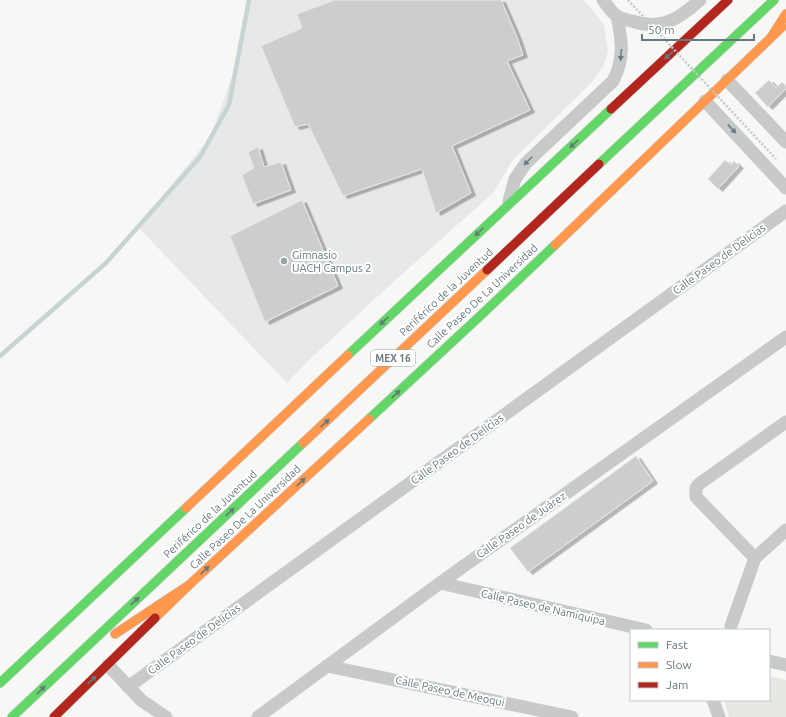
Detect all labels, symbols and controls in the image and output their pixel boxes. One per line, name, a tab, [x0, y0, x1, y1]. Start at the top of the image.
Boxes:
scale bar	[642, 16, 754, 42]
text: 50 m	[648, 23, 675, 36]
one-way arrow	[618, 49, 624, 61]
one-way arrow	[664, 50, 674, 60]
one-way arrow	[727, 124, 736, 134]
one-way arrow	[569, 139, 579, 148]
one-way arrow	[523, 156, 533, 166]
street label: Calle Paseo de Delicias	[670, 221, 768, 297]
one-way arrow	[474, 228, 484, 237]
street label: Calle Paseo De La Universidad	[424, 242, 540, 350]
street label: Periférico de la Juventud	[397, 246, 495, 338]
place label: Gimnasio UACH Campus 2	[292, 249, 372, 274]
marker: Gimnasio UACH Campus 2	[279, 256, 289, 266]
one-way arrow	[379, 317, 389, 326]
road number: MEX 16	[371, 350, 415, 366]
one-way arrow	[391, 389, 401, 398]
street label: Calle Paseo de Delicias	[408, 411, 506, 487]
one-way arrow	[320, 418, 330, 428]
street label: Calle Paseo De La Universidad	[187, 463, 303, 571]
street label: Periférico de la Juventud	[161, 468, 259, 560]
one-way arrow	[296, 477, 306, 487]
street label: Calle Paseo de Juárez	[474, 490, 568, 560]
one-way arrow	[225, 507, 235, 517]
one-way arrow	[200, 565, 210, 575]
street label: Calle Paseo de Namiquipa	[480, 587, 606, 627]
one-way arrow	[130, 596, 140, 606]
street label: Calle Paseo de Delicias	[145, 601, 243, 677]
legend	[630, 629, 770, 701]
text: Fast	[666, 638, 688, 651]
text: Slow	[666, 658, 692, 671]
street label: Calle Paseo de Meoqui	[394, 674, 506, 708]
one-way arrow	[87, 675, 97, 685]
text: Jam	[666, 678, 688, 691]
one-way arrow	[36, 685, 46, 695]

